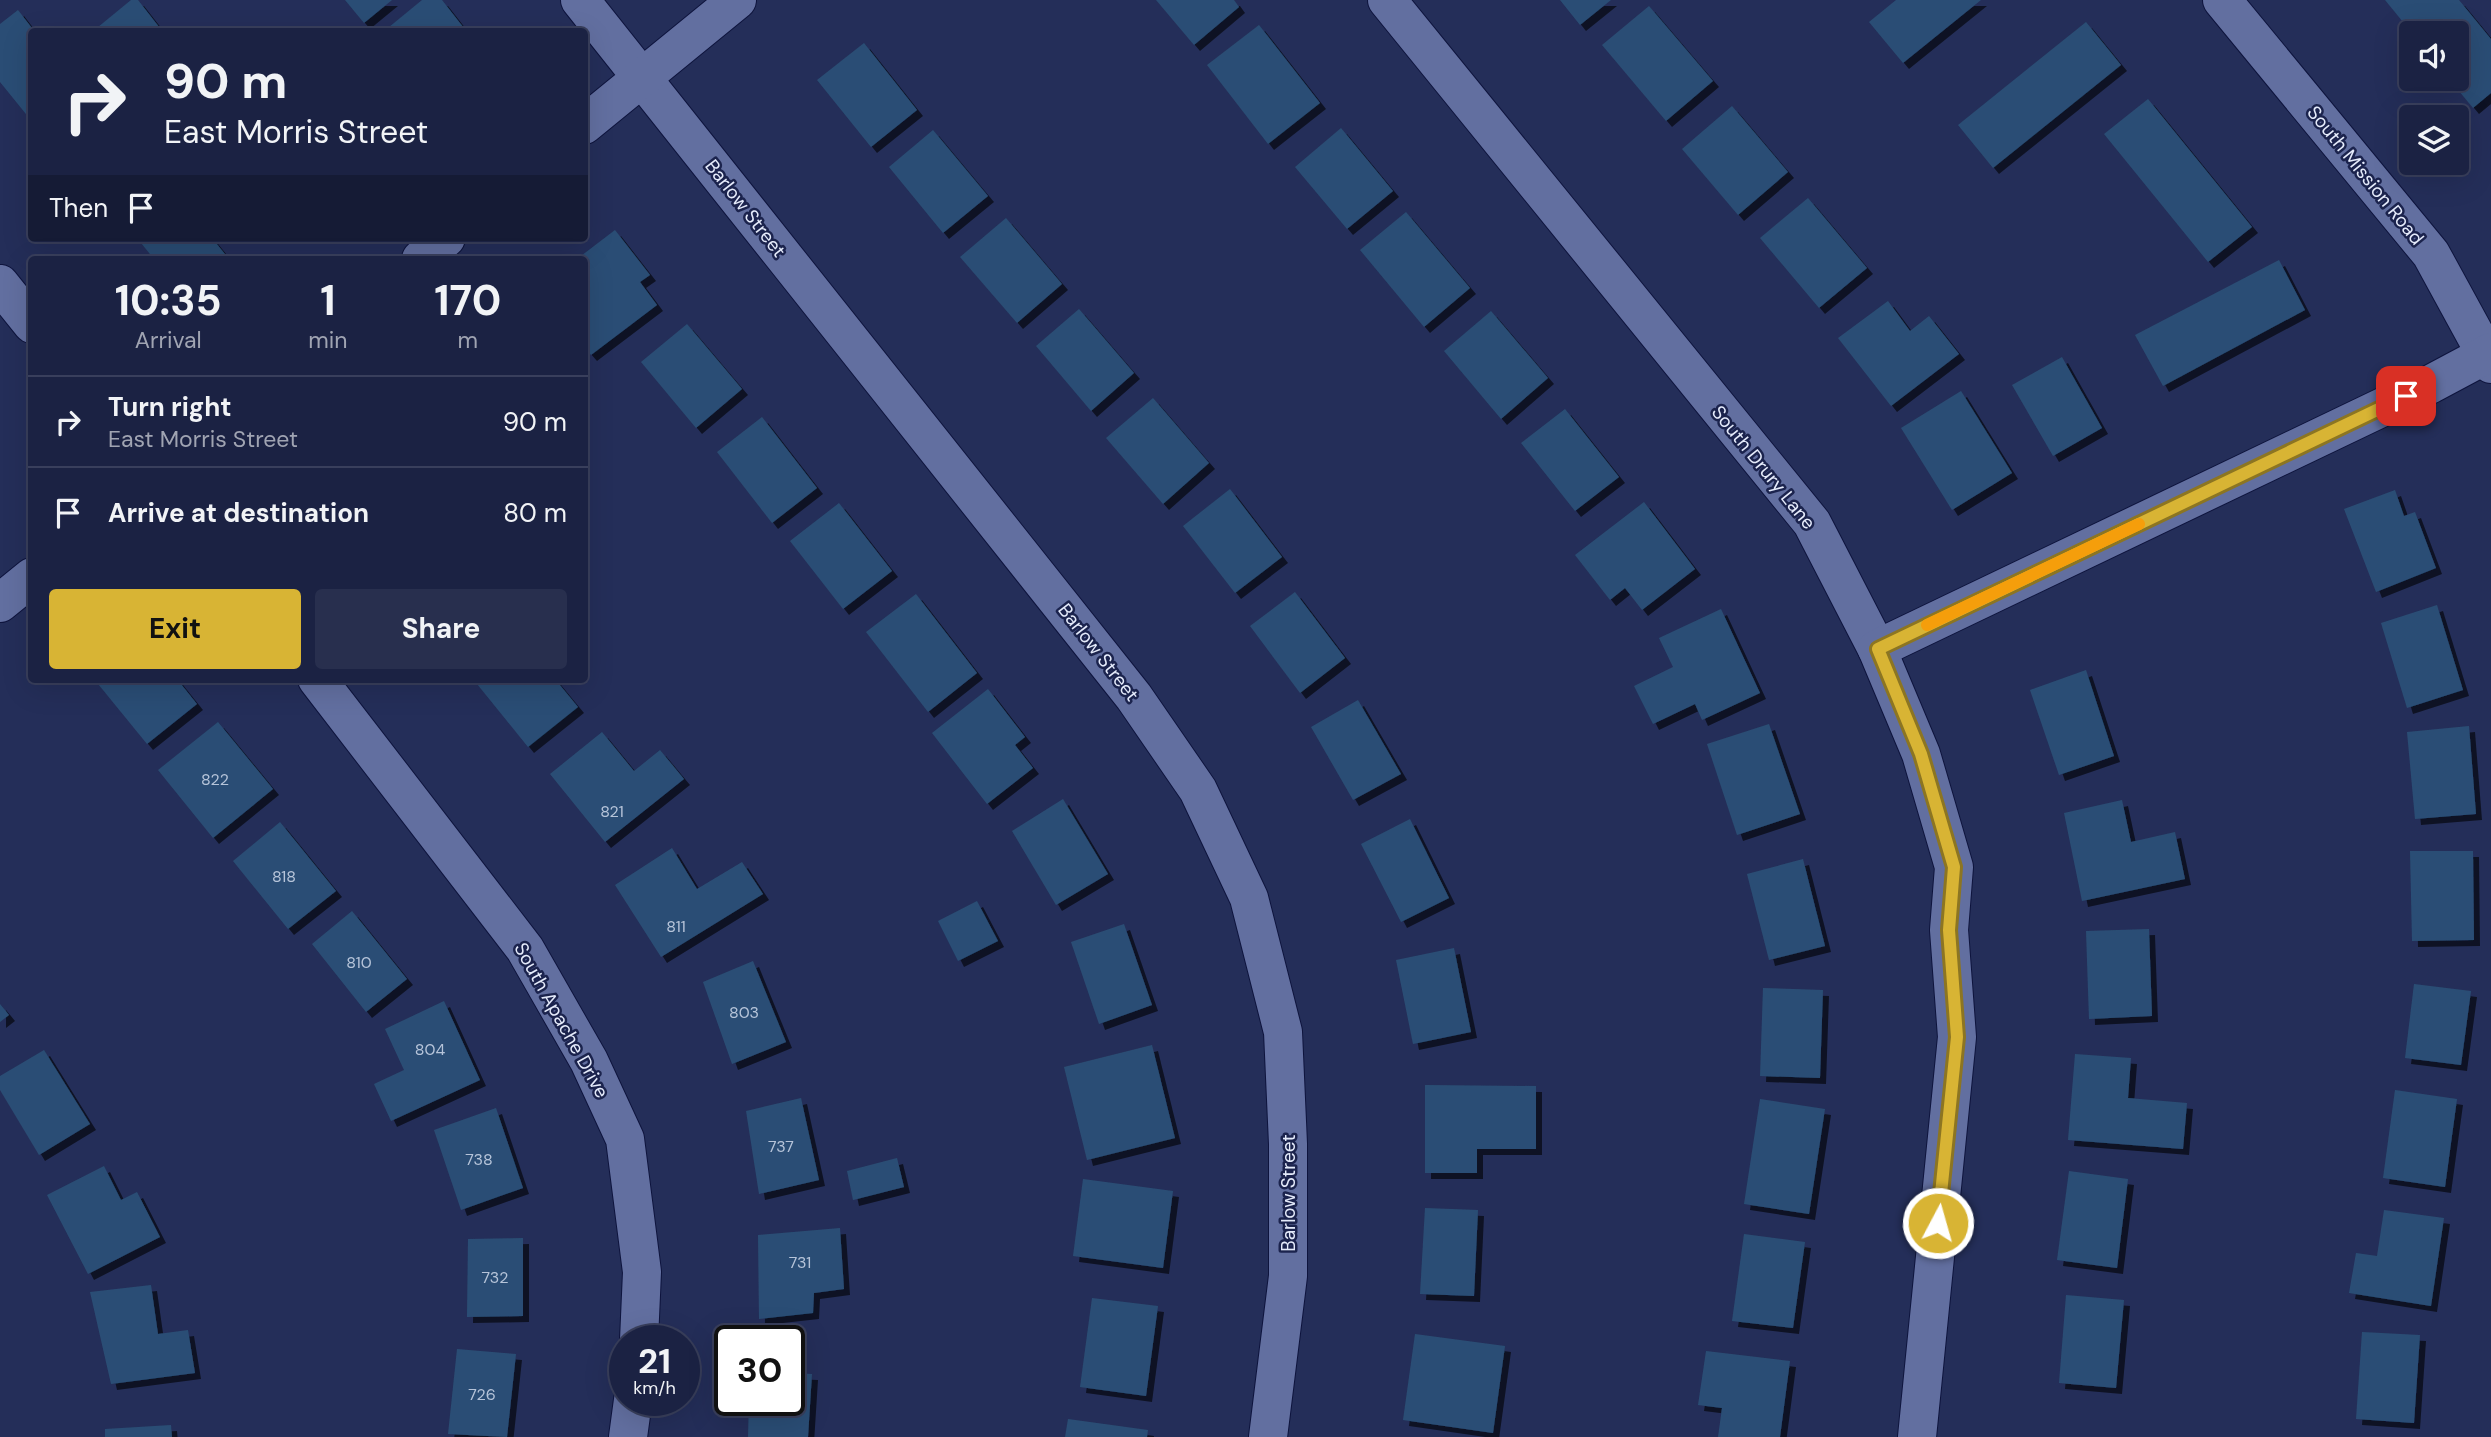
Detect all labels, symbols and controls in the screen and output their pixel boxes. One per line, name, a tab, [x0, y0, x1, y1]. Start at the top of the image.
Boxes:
map controls	[2399, 21, 2469, 175]
button: sound	[2399, 21, 2469, 91]
text: 90 m	[164, 49, 287, 113]
icon: right	[49, 56, 140, 147]
street label: South Mission Road	[2302, 101, 2430, 250]
button: layers	[2399, 105, 2469, 175]
text: East Morris Street	[164, 111, 428, 153]
street label: Barlow Street	[700, 154, 792, 262]
icon: arrive	[122, 189, 160, 227]
text: Then	[49, 191, 108, 225]
text: 10:35	[115, 273, 222, 328]
text: 1	[320, 273, 336, 328]
text: 170	[434, 273, 501, 328]
text: Arrival	[135, 325, 202, 355]
text: min	[308, 325, 348, 355]
text: m	[458, 325, 478, 355]
pin	[2376, 366, 2436, 426]
icon: arrive	[2387, 377, 2425, 415]
text: Turn right	[108, 390, 232, 424]
street label: South Drury Lane	[1706, 400, 1821, 534]
icon: right	[49, 403, 87, 441]
text: 90 m	[503, 405, 567, 439]
text: East Morris Street	[108, 424, 298, 454]
icon: arrive	[49, 494, 87, 532]
text: Arrive at destination	[108, 496, 369, 530]
text: 80 m	[503, 496, 567, 530]
button: Exit	[49, 589, 301, 669]
button: Share	[315, 589, 567, 669]
street label: Barlow Street	[1053, 598, 1145, 706]
house number: 822	[201, 769, 229, 790]
house number: 821	[600, 801, 624, 822]
house number: 818	[272, 866, 296, 887]
house number: 811	[666, 916, 686, 937]
street label: South Apache Drive	[508, 938, 615, 1102]
house number: 810	[346, 952, 372, 973]
house number: 803	[729, 1002, 759, 1023]
house number: 804	[415, 1039, 445, 1060]
street label: Barlow Street	[1276, 1134, 1301, 1252]
house number: 737	[768, 1136, 794, 1157]
house number: 738	[465, 1149, 493, 1170]
position arrow	[1901, 1186, 1975, 1260]
house number: 731	[789, 1252, 811, 1273]
house number: 732	[482, 1267, 508, 1288]
speed limit sign: 30	[714, 1325, 805, 1416]
text: 21	[638, 1338, 671, 1384]
text: km/h	[633, 1376, 676, 1400]
house number: 726	[468, 1384, 496, 1405]

